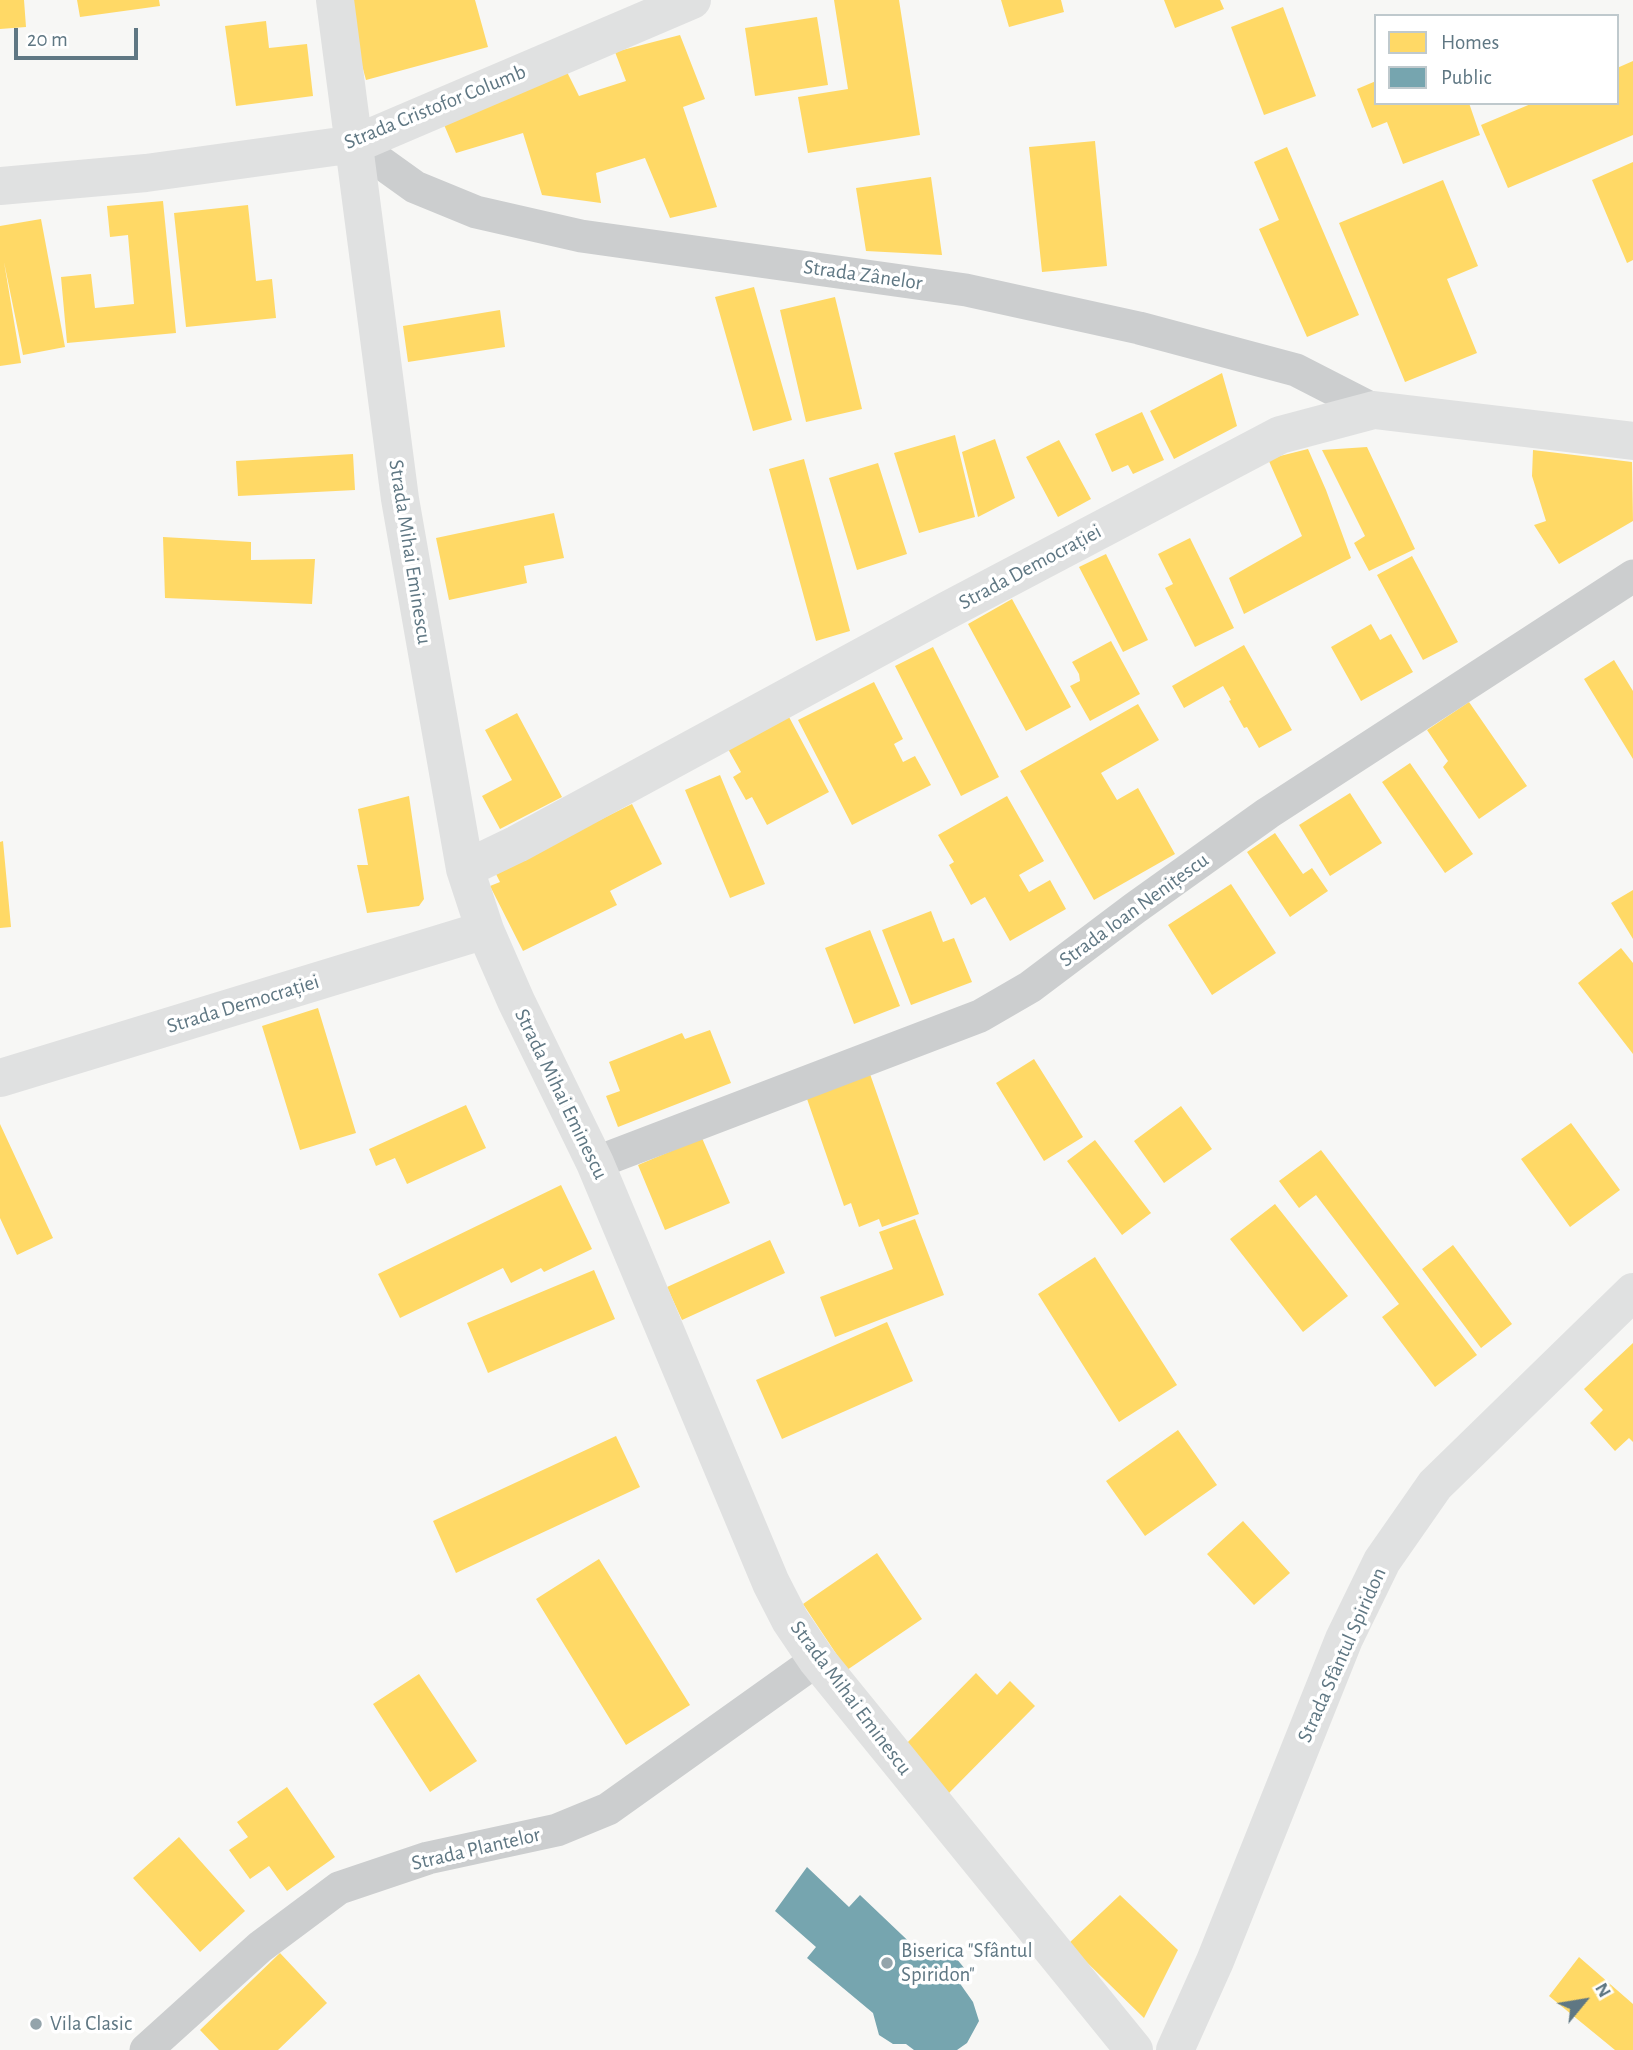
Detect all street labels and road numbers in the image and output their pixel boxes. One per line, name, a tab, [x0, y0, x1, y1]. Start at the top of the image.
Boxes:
street label: Strada Cristofor Columb	[340, 59, 530, 155]
street label: Strada Zânelor	[802, 254, 924, 296]
street label: Strada Mihai Eminescu	[383, 458, 437, 646]
street label: Strada Democrației	[954, 519, 1106, 615]
street label: Strada Ioan Nenițescu	[1054, 847, 1214, 973]
street label: Strada Democrației	[164, 969, 322, 1039]
street label: Strada Mihai Eminescu	[509, 1005, 613, 1183]
street label: Strada Sfântul Spiridon	[1292, 1564, 1392, 1746]
street label: Strada Mihai Eminescu	[785, 1616, 917, 1780]
street label: Strada Plantelor	[409, 1822, 543, 1876]

